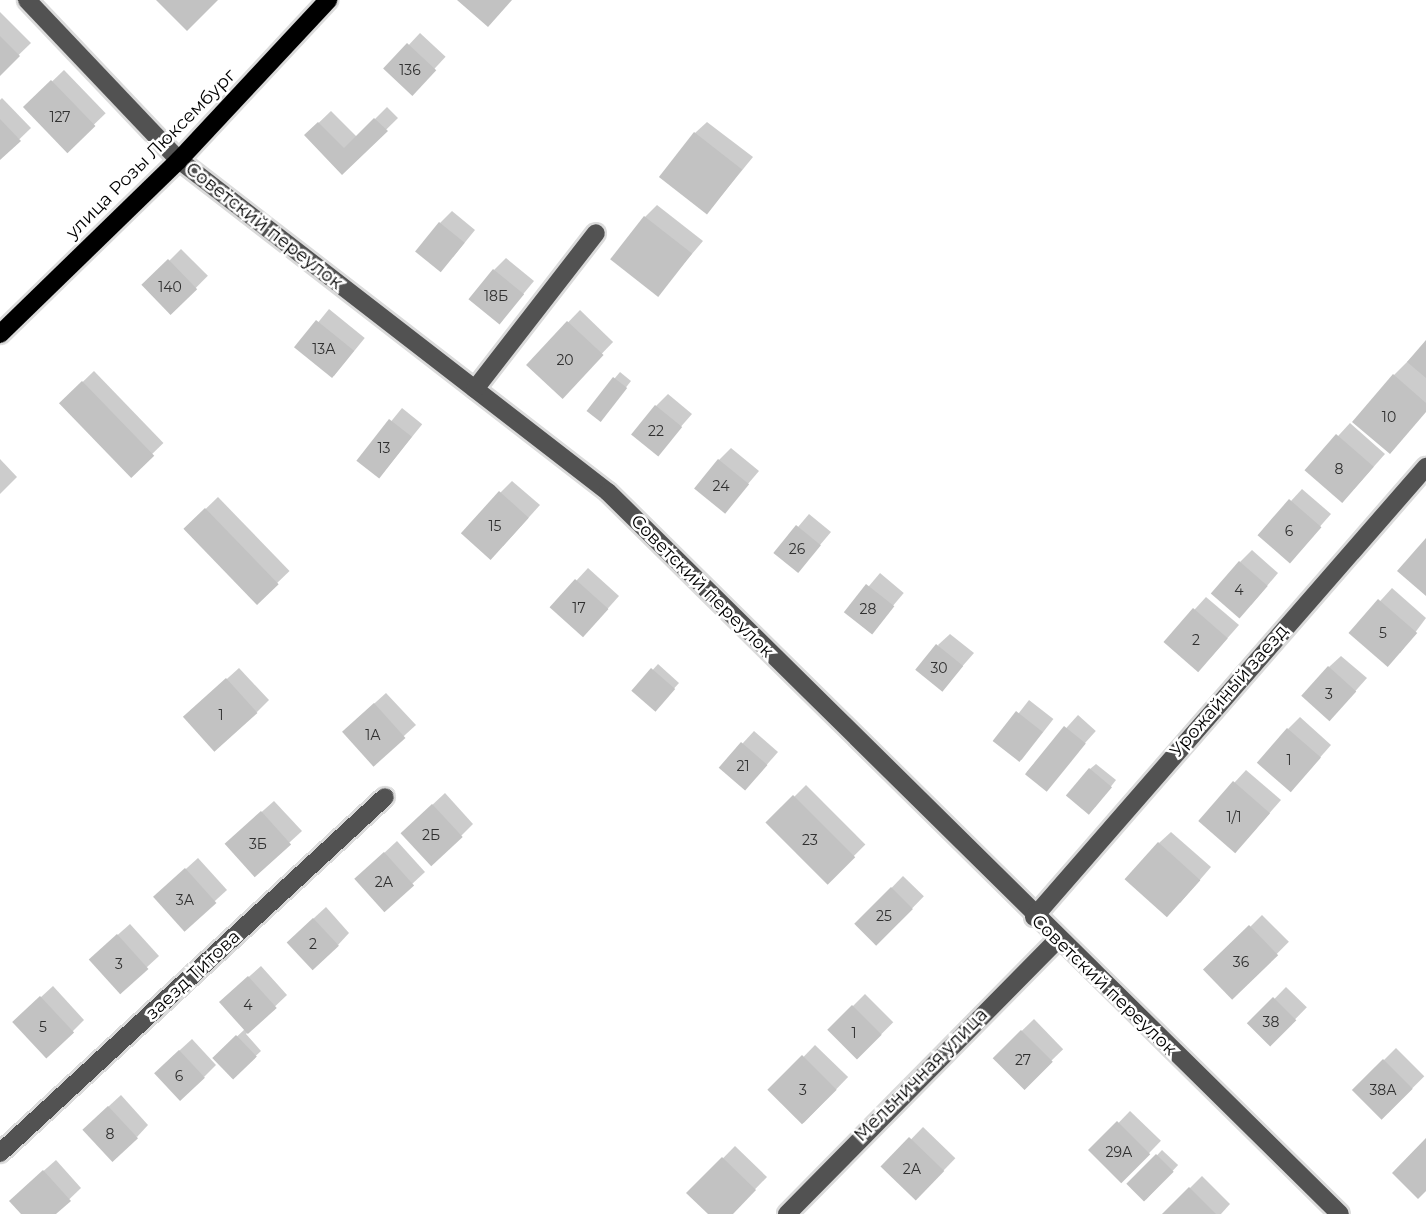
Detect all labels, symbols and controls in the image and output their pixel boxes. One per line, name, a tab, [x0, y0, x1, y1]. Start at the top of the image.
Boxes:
house number: 136	[399, 62, 421, 78]
street label: улица Розы Люксембург	[62, 65, 240, 243]
house number: 127	[49, 109, 71, 125]
street label: Советский переулок	[181, 158, 347, 294]
house number: 140	[158, 279, 182, 295]
house number: 18Б	[484, 288, 508, 304]
house number: 13А	[312, 341, 336, 357]
house number: 20	[556, 352, 574, 368]
house number: 10	[1382, 409, 1396, 425]
house number: 22	[648, 423, 664, 439]
house number: 13	[378, 440, 390, 456]
house number: 8	[1335, 461, 1343, 477]
house number: 24	[713, 478, 729, 494]
street label: Советский переулок	[626, 510, 778, 662]
house number: 15	[489, 518, 501, 534]
house number: 6	[1285, 523, 1293, 539]
house number: 26	[789, 541, 805, 557]
house number: 4	[1234, 582, 1244, 598]
house number: 17	[572, 600, 586, 616]
house number: 28	[860, 601, 876, 617]
street label: Урожайный заезд	[1166, 620, 1292, 762]
house number: 5	[1379, 625, 1387, 641]
house number: 2	[1192, 632, 1200, 648]
house number: 30	[930, 660, 948, 676]
house number: 3	[1325, 686, 1333, 702]
house number: 1	[218, 707, 224, 723]
house number: 1А	[365, 727, 381, 743]
house number: 1	[1286, 752, 1292, 768]
house number: 21	[736, 758, 750, 774]
house number: 1/1	[1226, 809, 1242, 825]
house number: 2Б	[422, 827, 440, 843]
house number: 23	[802, 832, 818, 848]
house number: 3Б	[249, 836, 267, 852]
house number: 2А	[375, 874, 393, 890]
house number: 3А	[176, 892, 194, 908]
house number: 25	[876, 908, 892, 924]
street label: Советский переулок	[1027, 910, 1181, 1060]
street label: заезд Титова	[141, 926, 245, 1024]
house number: 2	[309, 936, 317, 952]
house number: 36	[1233, 954, 1249, 970]
house number: 3	[115, 956, 123, 972]
house number: 4	[243, 997, 253, 1013]
street label: Мельничная улица	[850, 1004, 992, 1146]
house number: 38	[1263, 1014, 1279, 1030]
house number: 5	[39, 1019, 47, 1035]
house number: 1	[851, 1025, 857, 1041]
house number: 27	[1015, 1052, 1031, 1068]
house number: 6	[175, 1068, 183, 1084]
house number: 3	[799, 1082, 807, 1098]
house number: 38А	[1369, 1082, 1397, 1098]
house number: 8	[106, 1126, 114, 1142]
house number: 29А	[1106, 1144, 1132, 1160]
house number: 2А	[903, 1161, 921, 1177]

